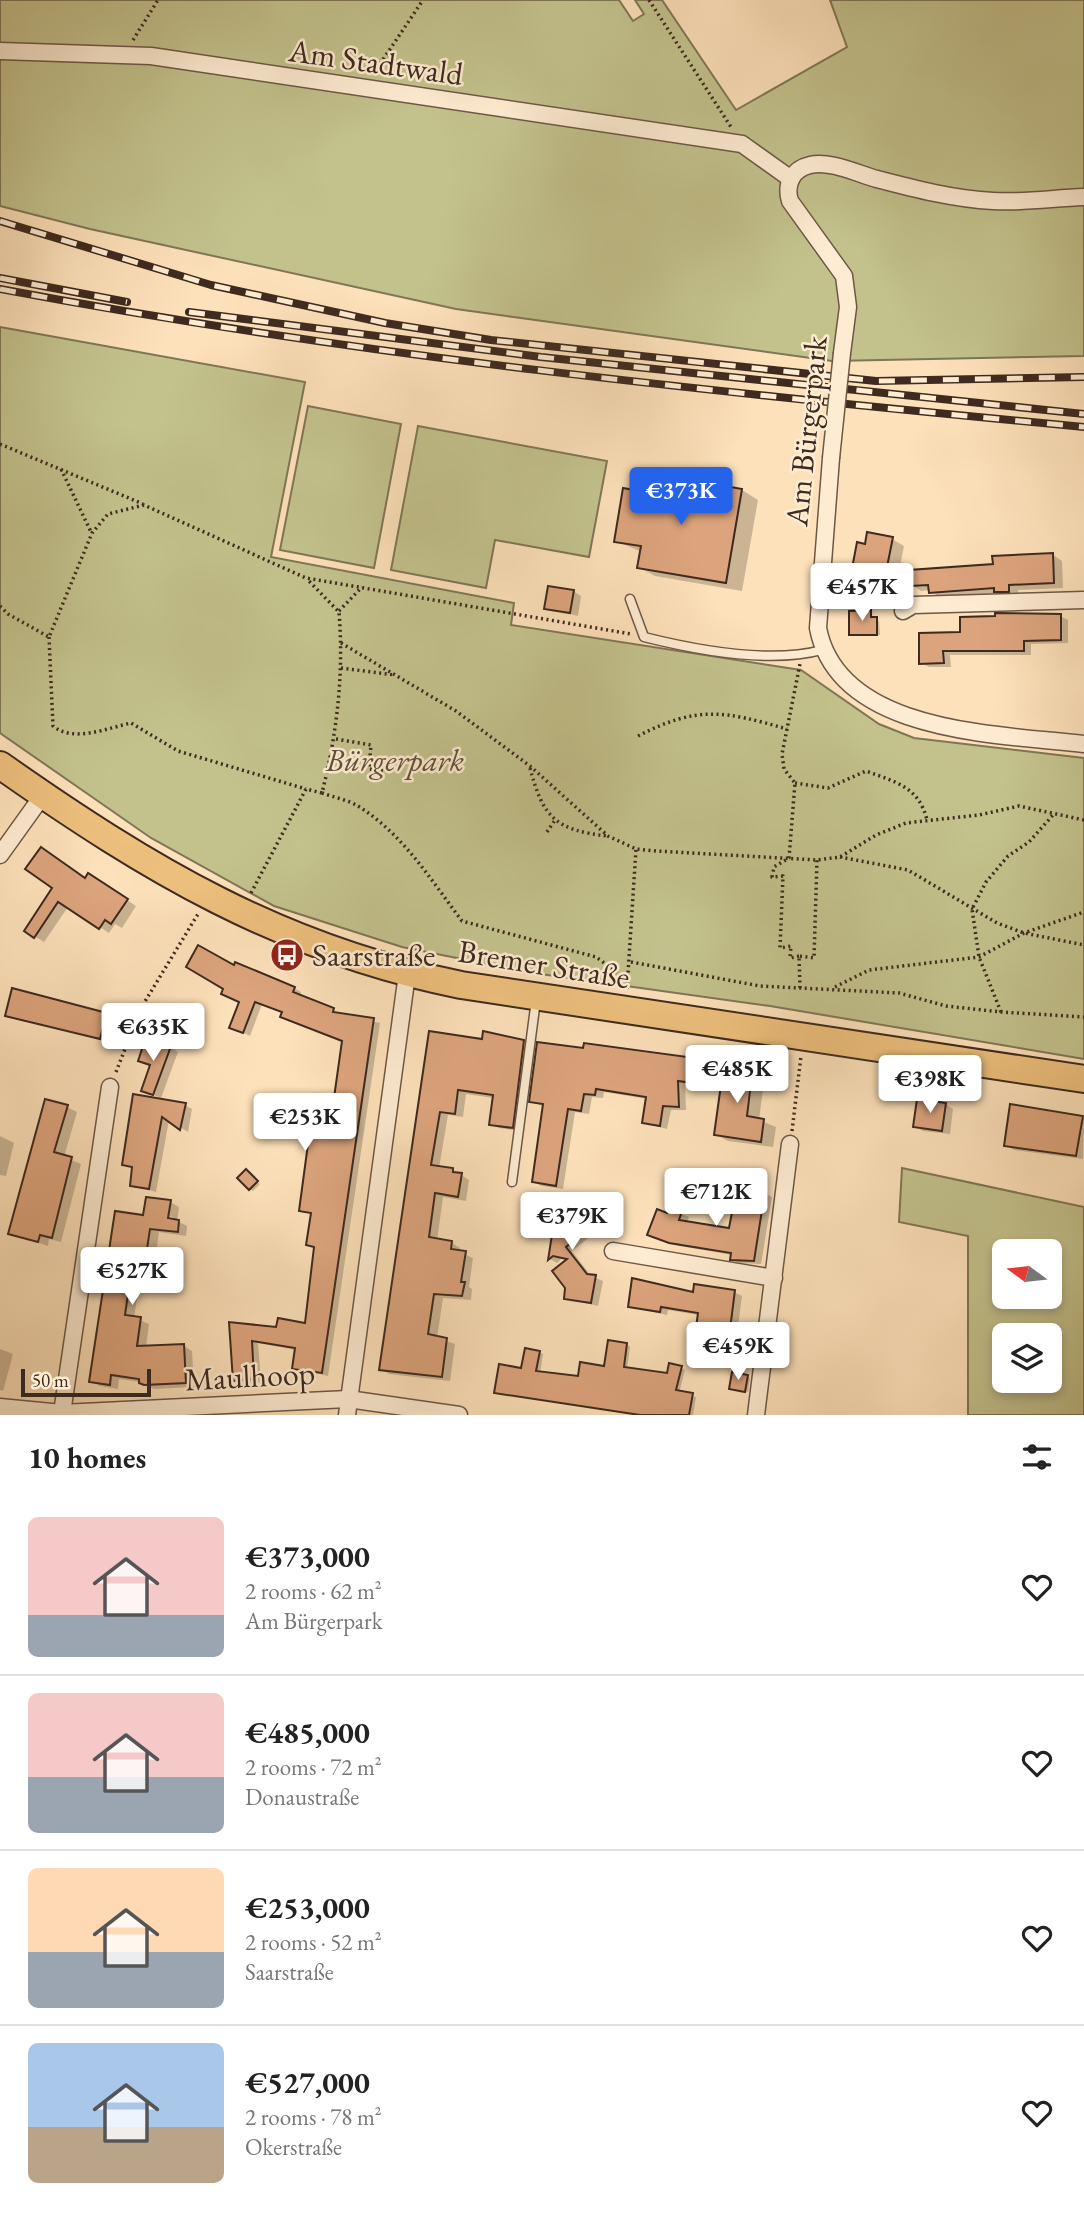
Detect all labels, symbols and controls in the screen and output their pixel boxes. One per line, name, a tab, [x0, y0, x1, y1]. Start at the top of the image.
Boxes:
street label: Am Stadtwald	[285, 29, 467, 95]
street label: Am Bürgerpark	[775, 333, 837, 529]
pin: €373K	[632, 468, 730, 527]
text: €373K	[645, 475, 717, 505]
pin: €457K	[813, 564, 911, 623]
text: €457K	[826, 571, 898, 601]
park label: Bürgerpark	[325, 739, 465, 781]
street label: Bremer Straße	[455, 930, 633, 998]
place label: Saarstraße	[312, 934, 436, 976]
bus stop icon: Saarstraße	[268, 936, 306, 974]
pin: €635K	[104, 1004, 202, 1063]
text: €635K	[117, 1011, 189, 1041]
pin: €485K	[688, 1046, 786, 1105]
text: €485K	[701, 1053, 773, 1083]
pin: €398K	[881, 1056, 979, 1115]
text: €398K	[894, 1063, 966, 1093]
pin: €253K	[256, 1094, 354, 1153]
text: €253K	[269, 1101, 341, 1131]
pin: €712K	[667, 1168, 765, 1228]
text: €712K	[680, 1176, 752, 1206]
pin: €379K	[523, 1192, 621, 1252]
text: €379K	[536, 1200, 608, 1230]
north arrow	[992, 1239, 1062, 1309]
map controls	[992, 1239, 1062, 1393]
pin: €527K	[83, 1248, 181, 1307]
text: €527K	[96, 1255, 168, 1285]
pin: €459K	[689, 1322, 787, 1382]
button: layers	[992, 1323, 1062, 1393]
text: €459K	[702, 1330, 774, 1360]
street label: Maulhoop	[184, 1352, 316, 1400]
scale bar	[21, 1366, 150, 1398]
text: 50 m	[32, 1368, 69, 1393]
text: 10 homes	[28, 1438, 146, 1477]
icon: filters	[1018, 1438, 1056, 1476]
text: €373,000	[245, 1537, 370, 1576]
icon: home	[84, 1545, 168, 1629]
icon: heart	[1018, 1568, 1056, 1606]
text: 2 rooms · 62 m²	[245, 1576, 382, 1606]
text: Am Bürgerpark	[245, 1606, 383, 1636]
text: €485,000	[245, 1713, 370, 1752]
icon: home	[84, 1721, 168, 1805]
icon: heart	[1018, 1744, 1056, 1782]
text: 2 rooms · 72 m²	[245, 1752, 382, 1782]
text: Donaustraße	[245, 1782, 359, 1812]
text: €253,000	[245, 1888, 370, 1927]
icon: home	[84, 1896, 168, 1980]
icon: heart	[1018, 1919, 1056, 1957]
text: 2 rooms · 52 m²	[245, 1927, 382, 1957]
text: Saarstraße	[245, 1957, 334, 1987]
text: €527,000	[245, 2063, 370, 2102]
icon: home	[84, 2071, 168, 2155]
icon: heart	[1018, 2094, 1056, 2132]
text: 2 rooms · 78 m²	[245, 2102, 382, 2132]
text: Okerstraße	[245, 2132, 342, 2162]

